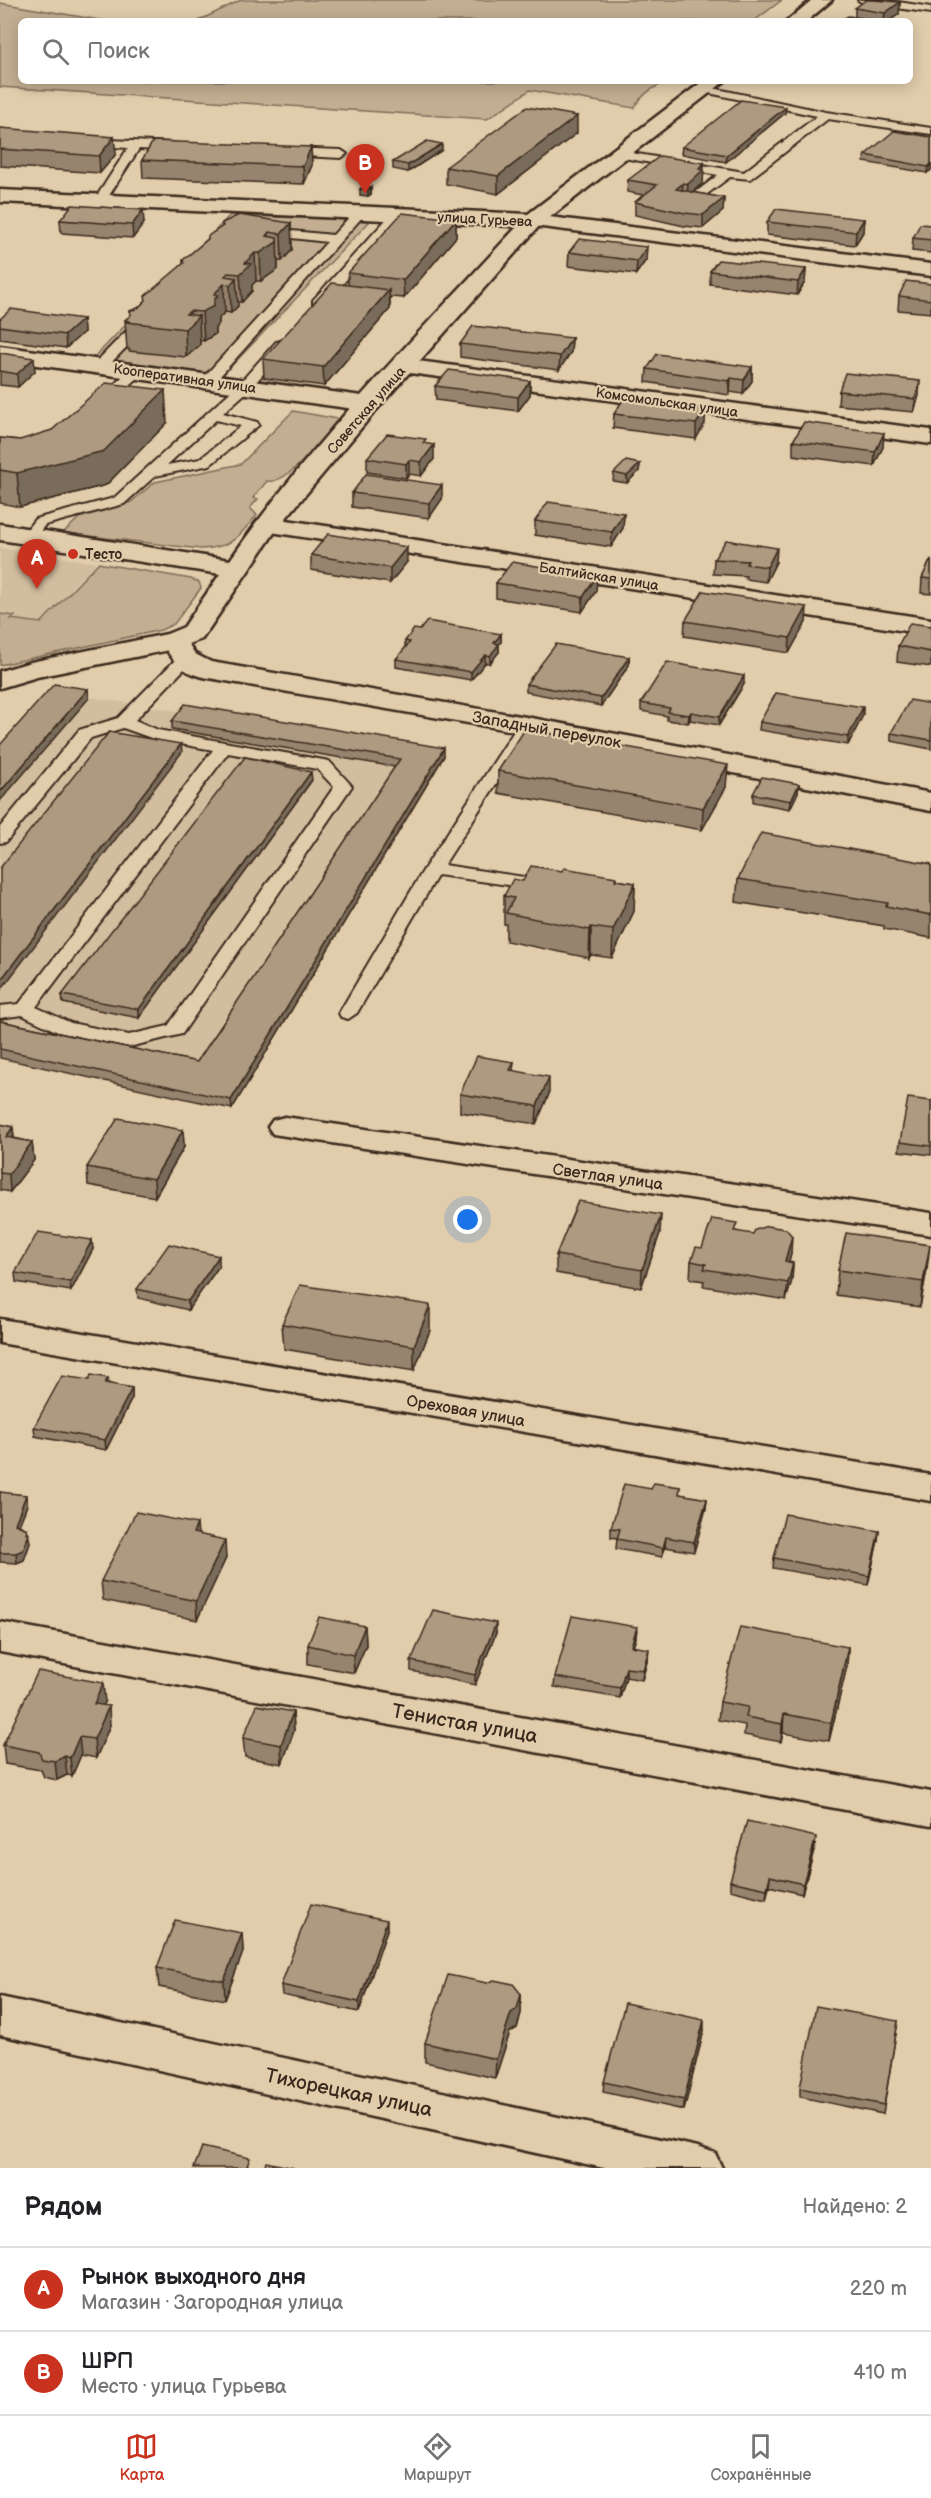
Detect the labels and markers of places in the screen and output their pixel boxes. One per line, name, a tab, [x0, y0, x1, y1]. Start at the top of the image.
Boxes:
pin: B	[346, 144, 385, 194]
pin: A	[18, 540, 57, 589]
place label: Тесто	[85, 546, 123, 563]
marker: Тесто	[66, 547, 80, 561]

